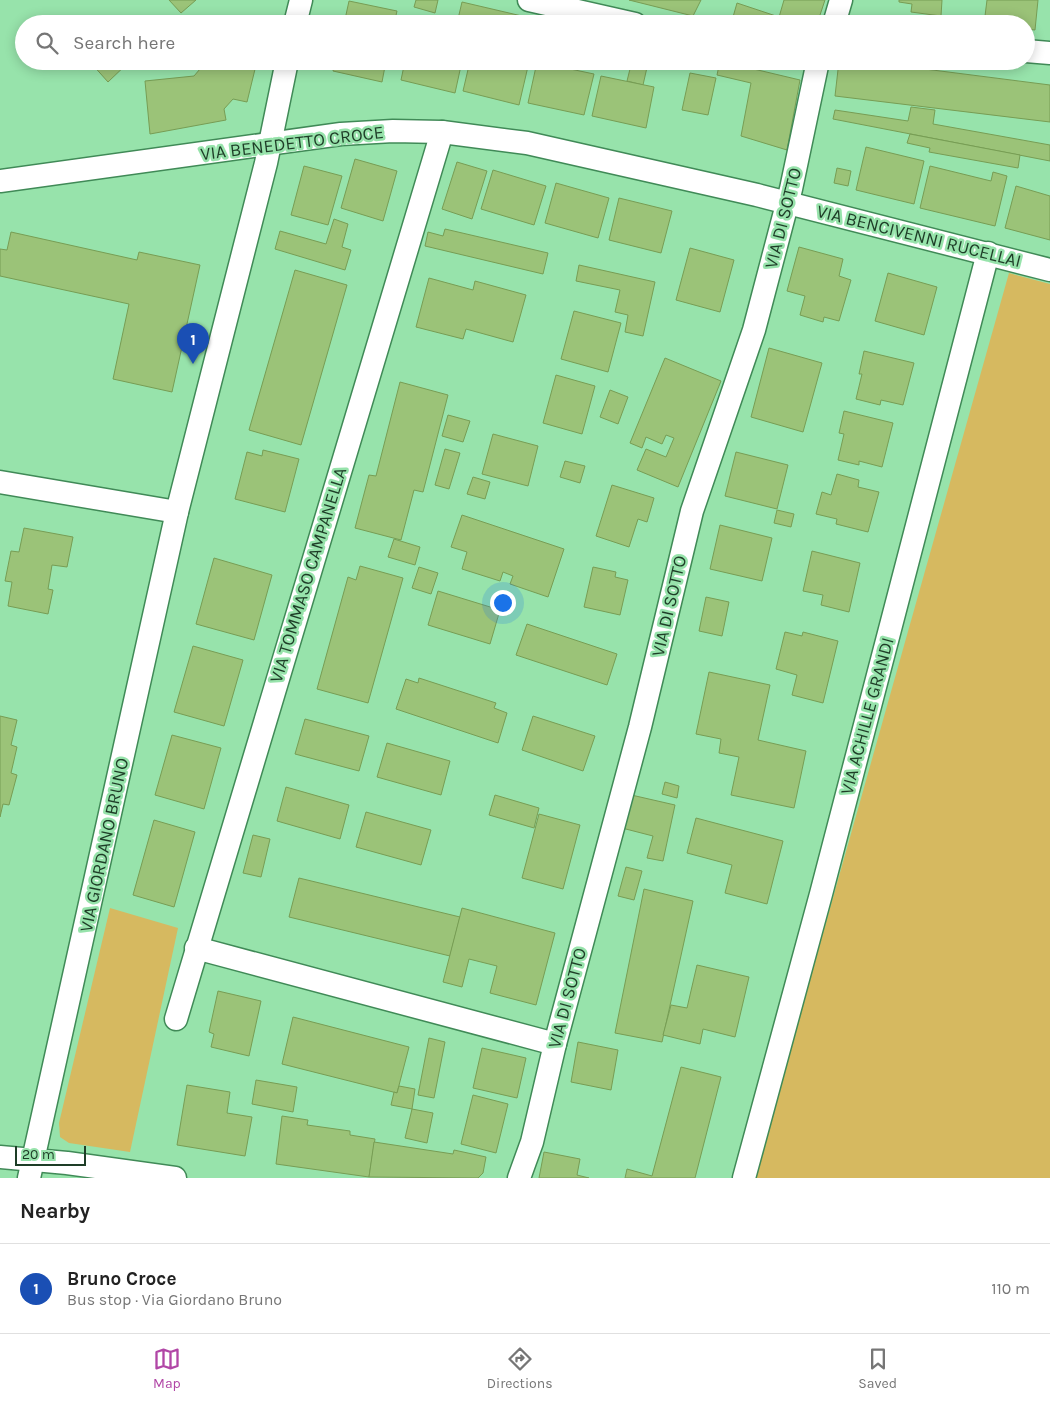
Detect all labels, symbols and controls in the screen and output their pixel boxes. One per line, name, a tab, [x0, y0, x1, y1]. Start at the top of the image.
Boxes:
search box	[15, 15, 1035, 70]
icon: search	[33, 29, 61, 57]
text: Search here	[73, 32, 175, 54]
street label: VIA BENEDETTO CROCE	[199, 121, 385, 165]
street label: VIA DI SOTTO	[760, 165, 806, 271]
street label: VIA BENCIVENNI RUCELLAI	[815, 200, 1023, 272]
pin: 1	[177, 323, 209, 364]
street label: VIA TOMMASO CAMPANELLA	[265, 465, 351, 685]
street label: VIA DI SOTTO	[647, 553, 691, 659]
your location	[490, 590, 516, 616]
street label: VIA ACHILLE GRANDI	[835, 635, 899, 797]
street label: VIA GIORDANO BRUNO	[75, 756, 133, 934]
street label: VIA DI SOTTO	[543, 945, 591, 1051]
scale bar	[15, 1143, 86, 1166]
text: 20 m	[22, 1146, 55, 1163]
text: Nearby	[20, 1199, 90, 1223]
text: Bruno Croce	[67, 1268, 176, 1290]
text: 1	[33, 1279, 39, 1298]
text: 110 m	[991, 1279, 1030, 1298]
text: Bus stop · Via Giordano Bruno	[67, 1290, 282, 1309]
tab: Map	[153, 1345, 181, 1392]
tab: Directions	[487, 1345, 553, 1392]
tab: Saved	[858, 1345, 897, 1392]

